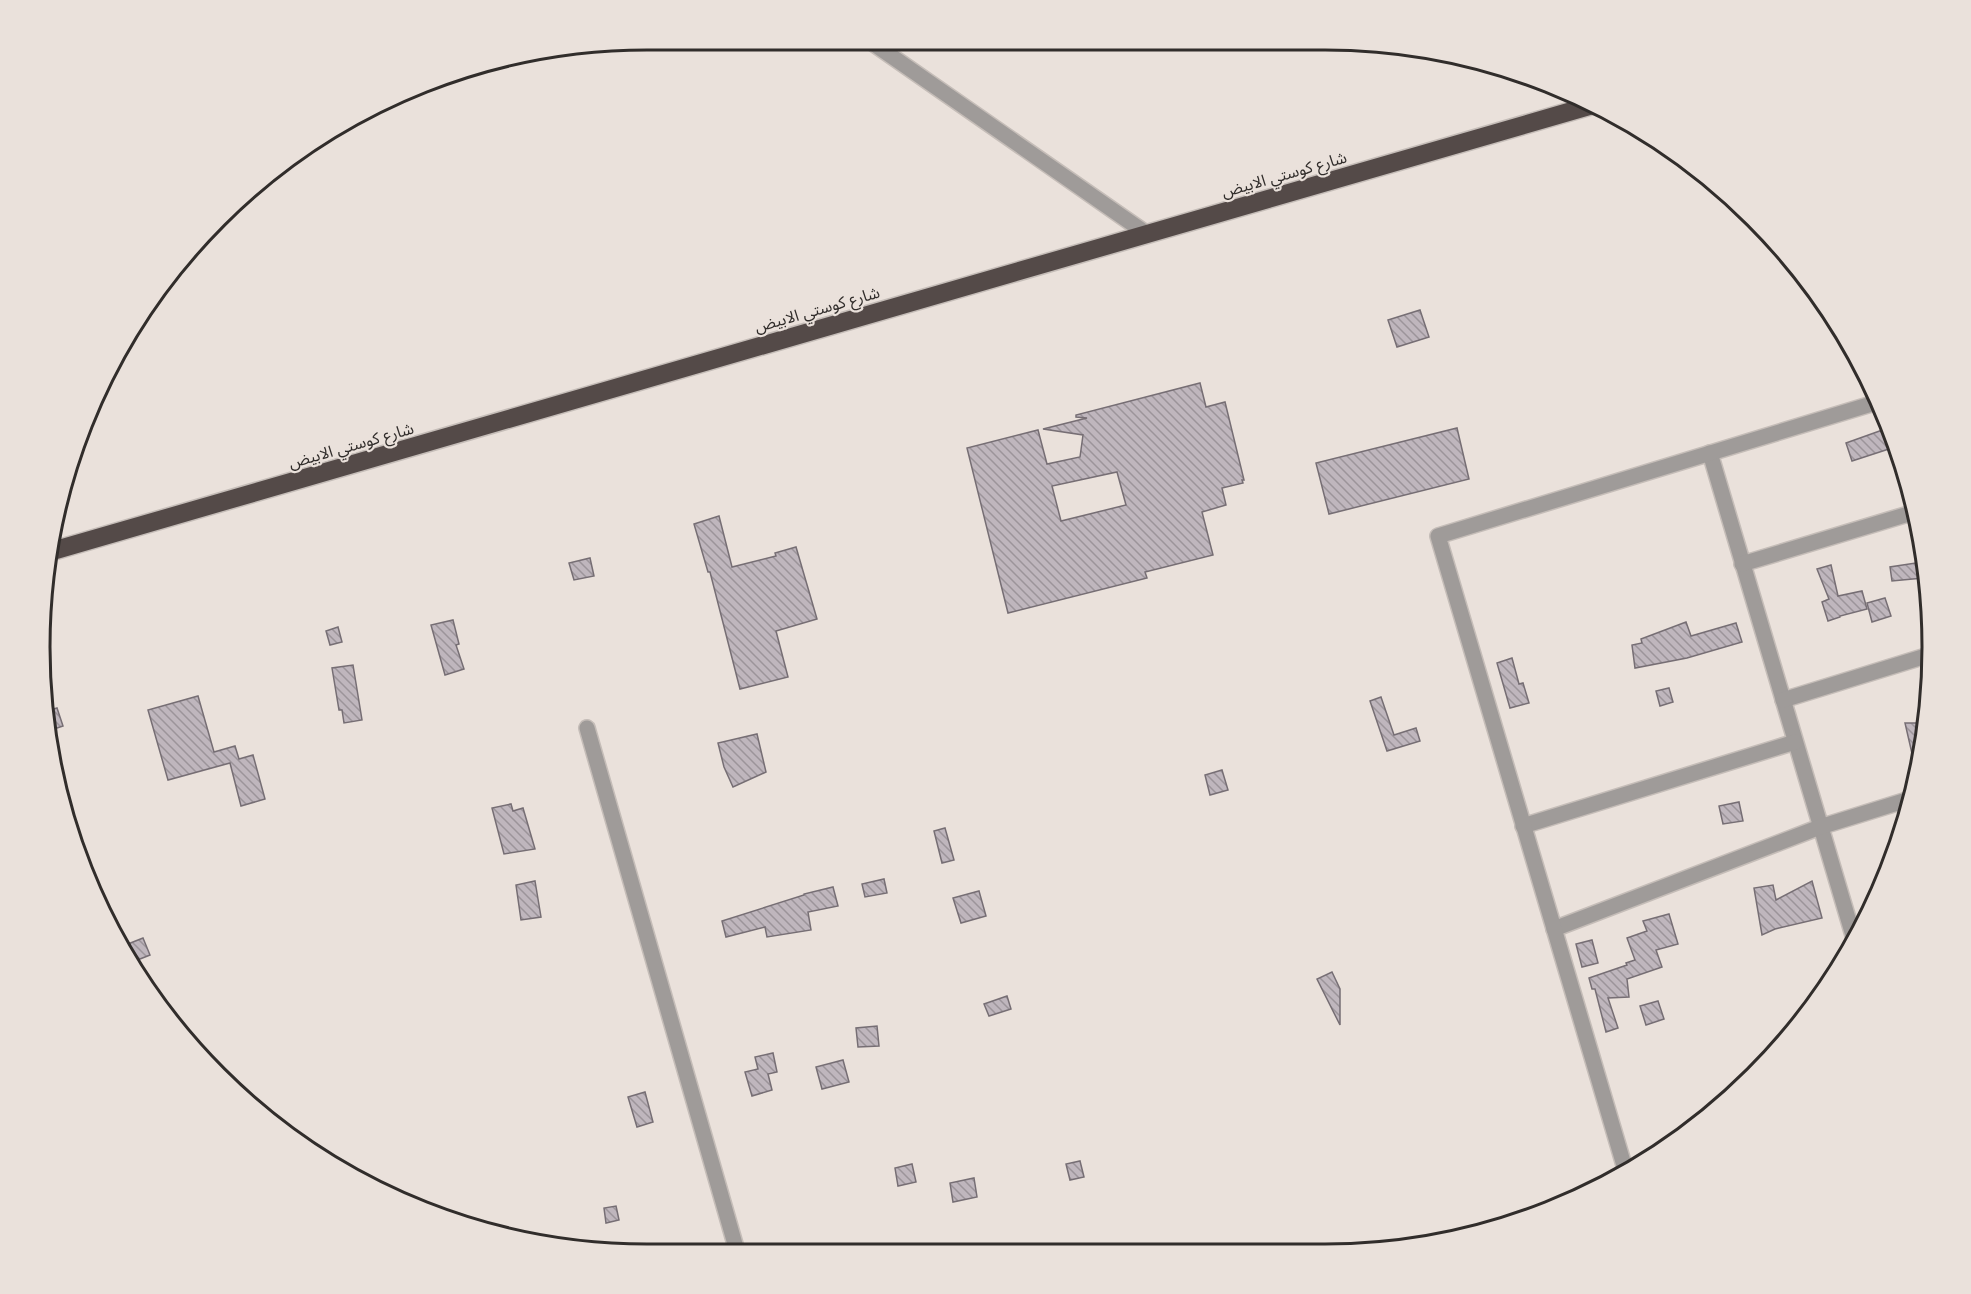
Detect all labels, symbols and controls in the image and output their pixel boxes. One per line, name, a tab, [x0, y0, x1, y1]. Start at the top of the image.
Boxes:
street label: شارع كوستي الابيض	[1219, 147, 1350, 204]
street label: شارع كوستي الابيض	[752, 282, 883, 339]
street label: شارع كوستي الابيض	[286, 418, 417, 475]

